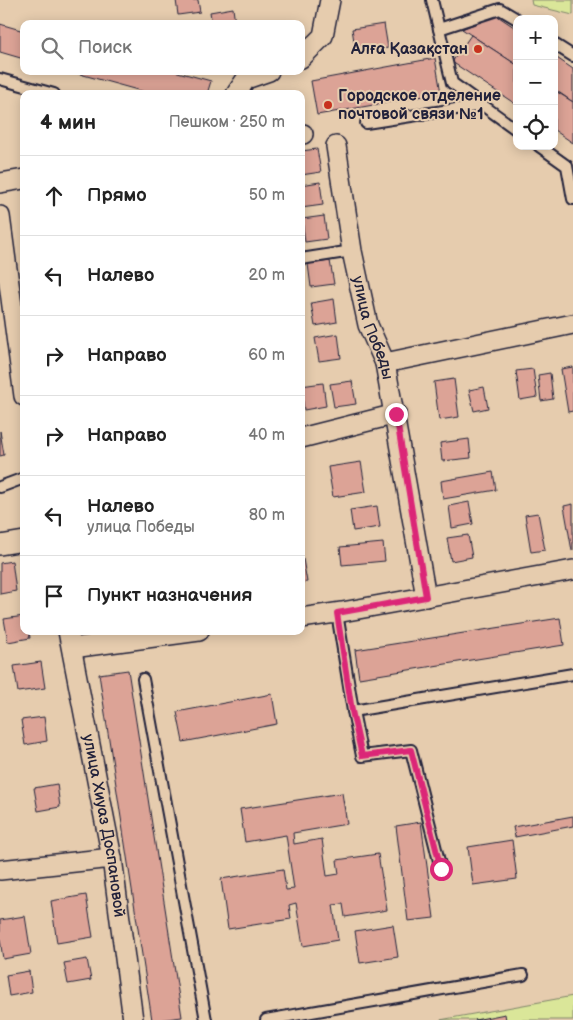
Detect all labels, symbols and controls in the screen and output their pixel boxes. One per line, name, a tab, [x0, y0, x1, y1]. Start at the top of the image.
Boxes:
map controls	[513, 15, 558, 150]
button: +	[513, 15, 558, 60]
search box	[20, 20, 305, 75]
icon: search	[38, 34, 66, 62]
text: Поиск	[78, 36, 132, 59]
place label: Алға Қазақстан	[350, 40, 468, 59]
marker: Алға Қазақстан	[472, 43, 484, 55]
button: −	[513, 60, 558, 105]
place label: Городское отделение почтовой связи №1	[338, 87, 501, 124]
marker: Городское отделение почтовой связи №1	[322, 99, 334, 111]
button: locate	[513, 105, 558, 150]
text: 4 мин	[40, 110, 96, 135]
text: Пешком · 250 m	[169, 113, 285, 132]
icon: ahead	[40, 182, 68, 210]
text: Прямо	[87, 184, 147, 207]
text: 50 m	[249, 186, 285, 205]
icon: left	[40, 262, 68, 290]
text: Налево	[87, 264, 154, 287]
text: 20 m	[249, 266, 285, 285]
street label: улица Победы	[348, 274, 397, 381]
icon: right	[40, 342, 68, 370]
text: Направо	[87, 344, 167, 367]
text: 60 m	[248, 346, 285, 365]
route end	[385, 403, 408, 426]
icon: right	[40, 422, 68, 450]
text: Направо	[87, 424, 167, 447]
text: 40 m	[248, 426, 285, 445]
text: Налево	[87, 495, 154, 518]
icon: left	[40, 502, 68, 530]
text: 80 m	[249, 506, 285, 525]
text: улица Победы	[87, 518, 195, 537]
icon: arrive	[40, 582, 68, 610]
text: Пункт назначения	[87, 584, 252, 607]
street label: улица Хиуаз Доспановой	[79, 732, 129, 918]
route start	[430, 858, 453, 881]

